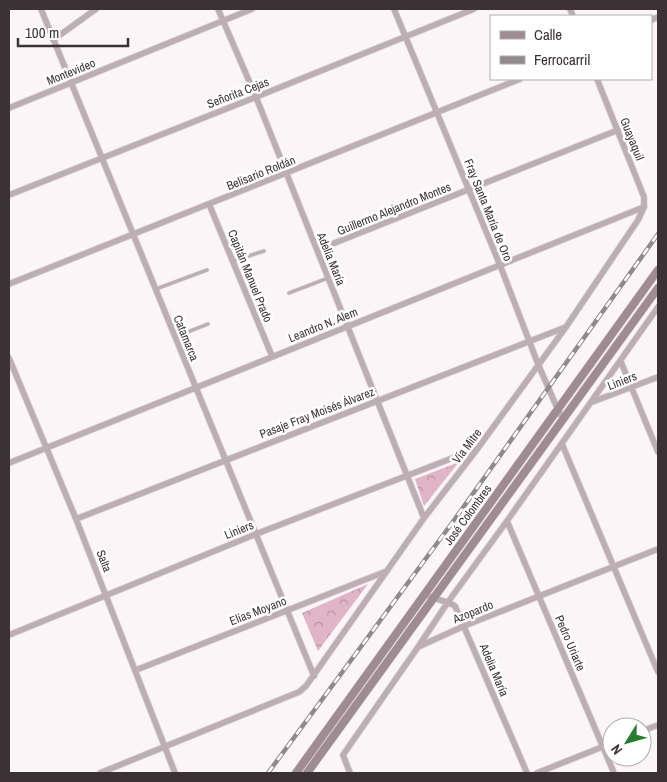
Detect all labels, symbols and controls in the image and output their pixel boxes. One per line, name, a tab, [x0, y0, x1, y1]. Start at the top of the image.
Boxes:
scale bar	[18, 15, 128, 47]
legend	[490, 15, 652, 80]
text: 100 m	[25, 22, 59, 43]
text: Calle	[534, 24, 562, 45]
text: Ferrocarril	[534, 49, 590, 70]
street label: Montevideo	[44, 55, 98, 89]
street label: Señorita Cejas	[205, 74, 271, 112]
street label: Guayaquil	[616, 115, 648, 163]
street label: Belisario Roldán	[224, 152, 298, 194]
street label: Fray Santa María de Oro	[460, 157, 516, 263]
street label: Guillermo Alejandro Montes	[335, 179, 453, 239]
street label: Capitán Manuel Prado	[224, 227, 276, 325]
street label: Adelia María	[313, 229, 349, 288]
street label: Leandro N. Alem	[286, 304, 360, 346]
street label: Catamarca	[170, 313, 203, 364]
street label: Liniers	[605, 368, 639, 394]
street label: Pasaje Fray Moisés Álvarez	[257, 384, 377, 442]
street label: Vía Mitre	[449, 425, 485, 467]
street label: José Colombres	[441, 481, 495, 548]
street label: Liniers	[222, 517, 256, 543]
street label: Salta	[93, 548, 116, 575]
street label: Elías Moyano	[227, 593, 289, 629]
street label: Azopardo	[450, 597, 496, 628]
street label: Pedro Uriarte	[551, 613, 589, 673]
street label: Adelia María	[475, 640, 512, 699]
north arrow	[602, 717, 652, 767]
text: N	[607, 741, 626, 759]

